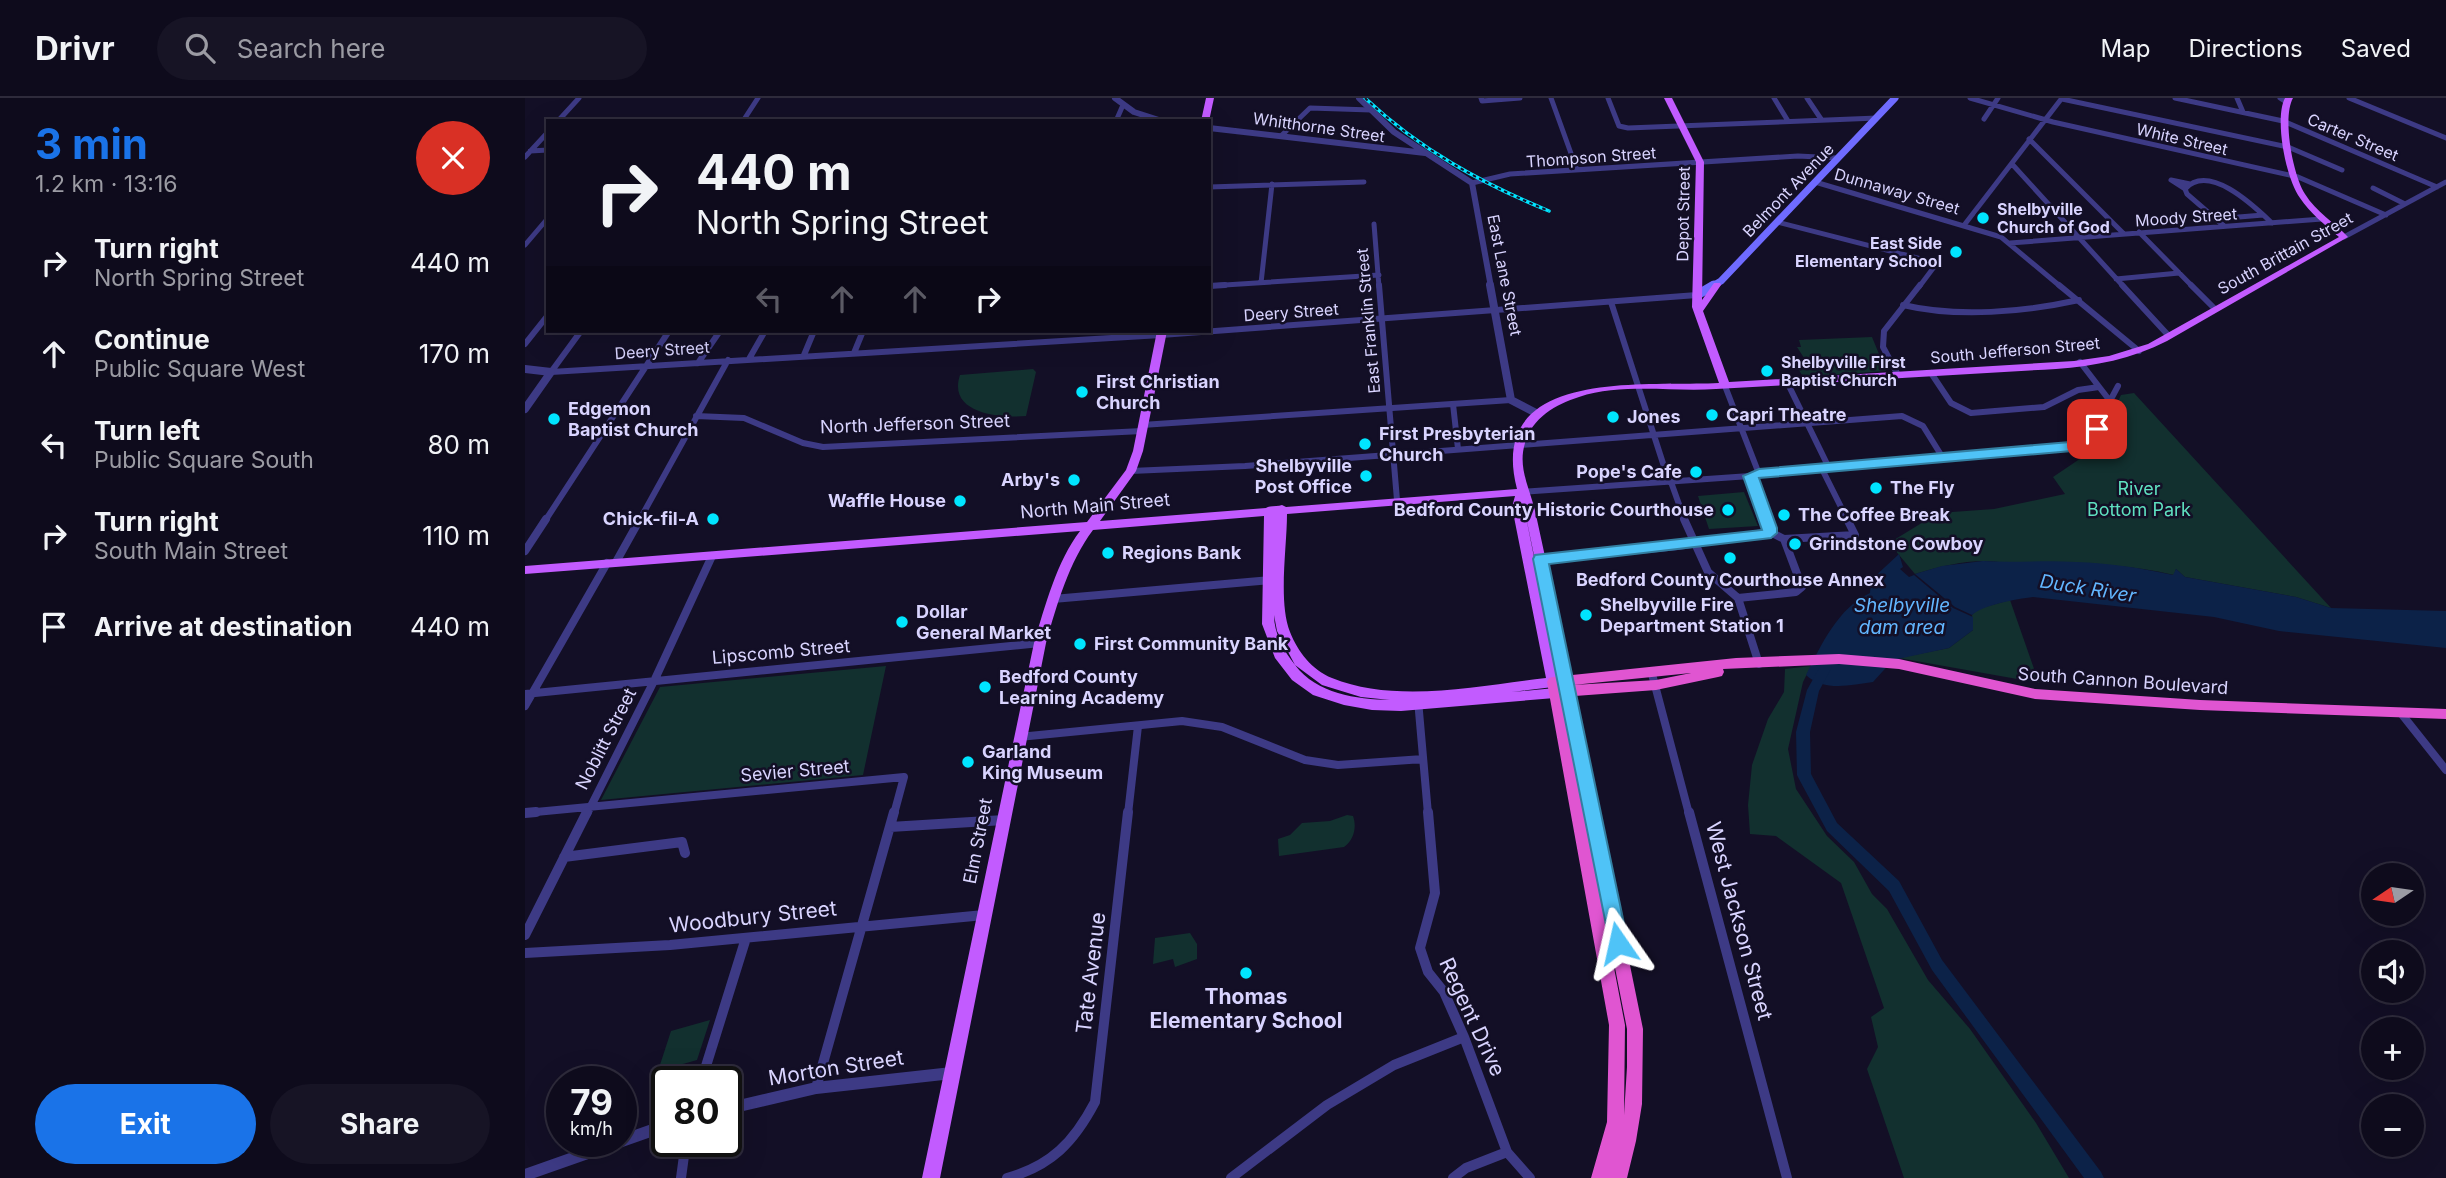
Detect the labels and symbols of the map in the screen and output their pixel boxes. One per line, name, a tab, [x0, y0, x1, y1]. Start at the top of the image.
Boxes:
street label: Whitthorne Street	[1252, 108, 1386, 146]
street label: Carter Street	[2304, 109, 2402, 165]
street label: White Street	[2134, 119, 2230, 159]
street label: Belmont Avenue	[1738, 139, 1838, 241]
street label: Thompson Street	[1525, 142, 1657, 172]
street label: Dunnaway Street	[1832, 164, 1962, 218]
street label: Depot Street	[1672, 166, 1694, 262]
place label: Shelbyville Church of God	[1997, 199, 2110, 237]
street label: Moody Street	[2134, 203, 2238, 231]
street label: South Brittain Street	[2214, 208, 2356, 298]
marker: Shelbyville Church of God	[1975, 210, 1991, 226]
street label: East Lane Street	[1483, 213, 1527, 337]
place label: East Side Elementary School	[1795, 233, 1942, 271]
marker: East Side Elementary School	[1948, 244, 1964, 260]
street label: East Franklin Street	[1352, 247, 1384, 395]
street label: Deery Street	[1243, 299, 1339, 325]
street label: South Jefferson Street	[1929, 333, 2101, 367]
street label: Deery Street	[614, 337, 710, 363]
place label: Shelbyville First Baptist Church	[1781, 352, 1906, 390]
marker: Shelbyville First Baptist Church	[1759, 363, 1775, 379]
place label: First Christian Church	[1096, 371, 1220, 413]
marker: First Christian Church	[1074, 384, 1090, 400]
place label: Edgemon Baptist Church	[568, 398, 699, 440]
pin	[2067, 399, 2127, 459]
place label: Capri Theatre	[1726, 404, 1847, 425]
place label: Jones	[1627, 406, 1681, 427]
marker: Capri Theatre	[1704, 407, 1720, 423]
marker: Jones	[1605, 409, 1621, 425]
street label: North Jefferson Street	[820, 410, 1010, 437]
marker: Edgemon Baptist Church	[546, 411, 562, 427]
place label: First Presbyterian Church	[1379, 423, 1535, 465]
marker: First Presbyterian Church	[1357, 436, 1373, 452]
place label: Shelbyville Post Office	[1255, 455, 1352, 497]
place label: Pope's Cafe	[1576, 461, 1682, 482]
marker: Pope's Cafe	[1688, 464, 1704, 480]
marker: Shelbyville Post Office	[1358, 468, 1374, 484]
place label: Arby's	[1001, 469, 1060, 490]
marker: Arby's	[1066, 472, 1082, 488]
place label: The Fly	[1890, 477, 1955, 498]
park label: River Bottom Park	[2087, 478, 2191, 520]
marker: The Fly	[1868, 480, 1884, 496]
street label: North Main Street	[1019, 488, 1171, 523]
place label: Waffle House	[828, 490, 946, 511]
marker: Waffle House	[952, 493, 968, 509]
place label: Bedford County Historic Courthouse	[1394, 499, 1714, 520]
marker: Bedford County Historic Courthouse	[1720, 502, 1736, 518]
place label: The Coffee Break	[1798, 504, 1951, 525]
marker: The Coffee Break	[1776, 507, 1792, 523]
place label: Chick-fil-A	[603, 508, 699, 529]
marker: Chick-fil-A	[705, 511, 721, 527]
place label: Grindstone Cowboy	[1809, 533, 1984, 554]
marker: Grindstone Cowboy	[1787, 536, 1803, 552]
place label: Regions Bank	[1122, 542, 1242, 563]
marker: Regions Bank	[1100, 545, 1116, 561]
marker: Bedford County Courthouse Annex	[1722, 550, 1738, 566]
place label: Bedford County Courthouse Annex	[1576, 569, 1885, 590]
water label: Duck River	[2038, 570, 2138, 608]
place label: Shelbyville Fire Department Station 1	[1600, 594, 1784, 636]
water label: Shelbyville dam area	[1854, 594, 1950, 639]
place label: Dollar General Market	[916, 601, 1051, 643]
marker: Shelbyville Fire Department Station 1	[1578, 607, 1594, 623]
marker: Dollar General Market	[894, 614, 910, 630]
place label: First Community Bank	[1094, 633, 1289, 654]
street label: Lipscomb Street	[711, 635, 851, 668]
marker: First Community Bank	[1072, 636, 1088, 652]
street label: South Cannon Boulevard	[2017, 663, 2229, 698]
place label: Bedford County Learning Academy	[999, 666, 1164, 708]
marker: Bedford County Learning Academy	[977, 679, 993, 695]
street label: Noblitt Street	[571, 684, 640, 793]
place label: Garland King Museum	[982, 741, 1103, 783]
marker: Garland King Museum	[960, 754, 976, 770]
street label: Sevier Street	[740, 755, 850, 786]
street label: Elm Street	[959, 796, 996, 886]
street label: West Jackson Street	[1701, 819, 1778, 1023]
north arrow	[2361, 863, 2424, 926]
street label: Woodbury Street	[668, 895, 838, 938]
position arrow	[1581, 906, 1655, 980]
street label: Tate Avenue	[1071, 911, 1110, 1035]
street label: Regent Drive	[1434, 954, 1511, 1080]
marker: Thomas Elementary School	[1238, 965, 1254, 981]
place label: Thomas Elementary School	[1150, 984, 1342, 1033]
street label: Morton Street	[766, 1044, 905, 1091]
speed limit sign: 80	[651, 1066, 742, 1157]

